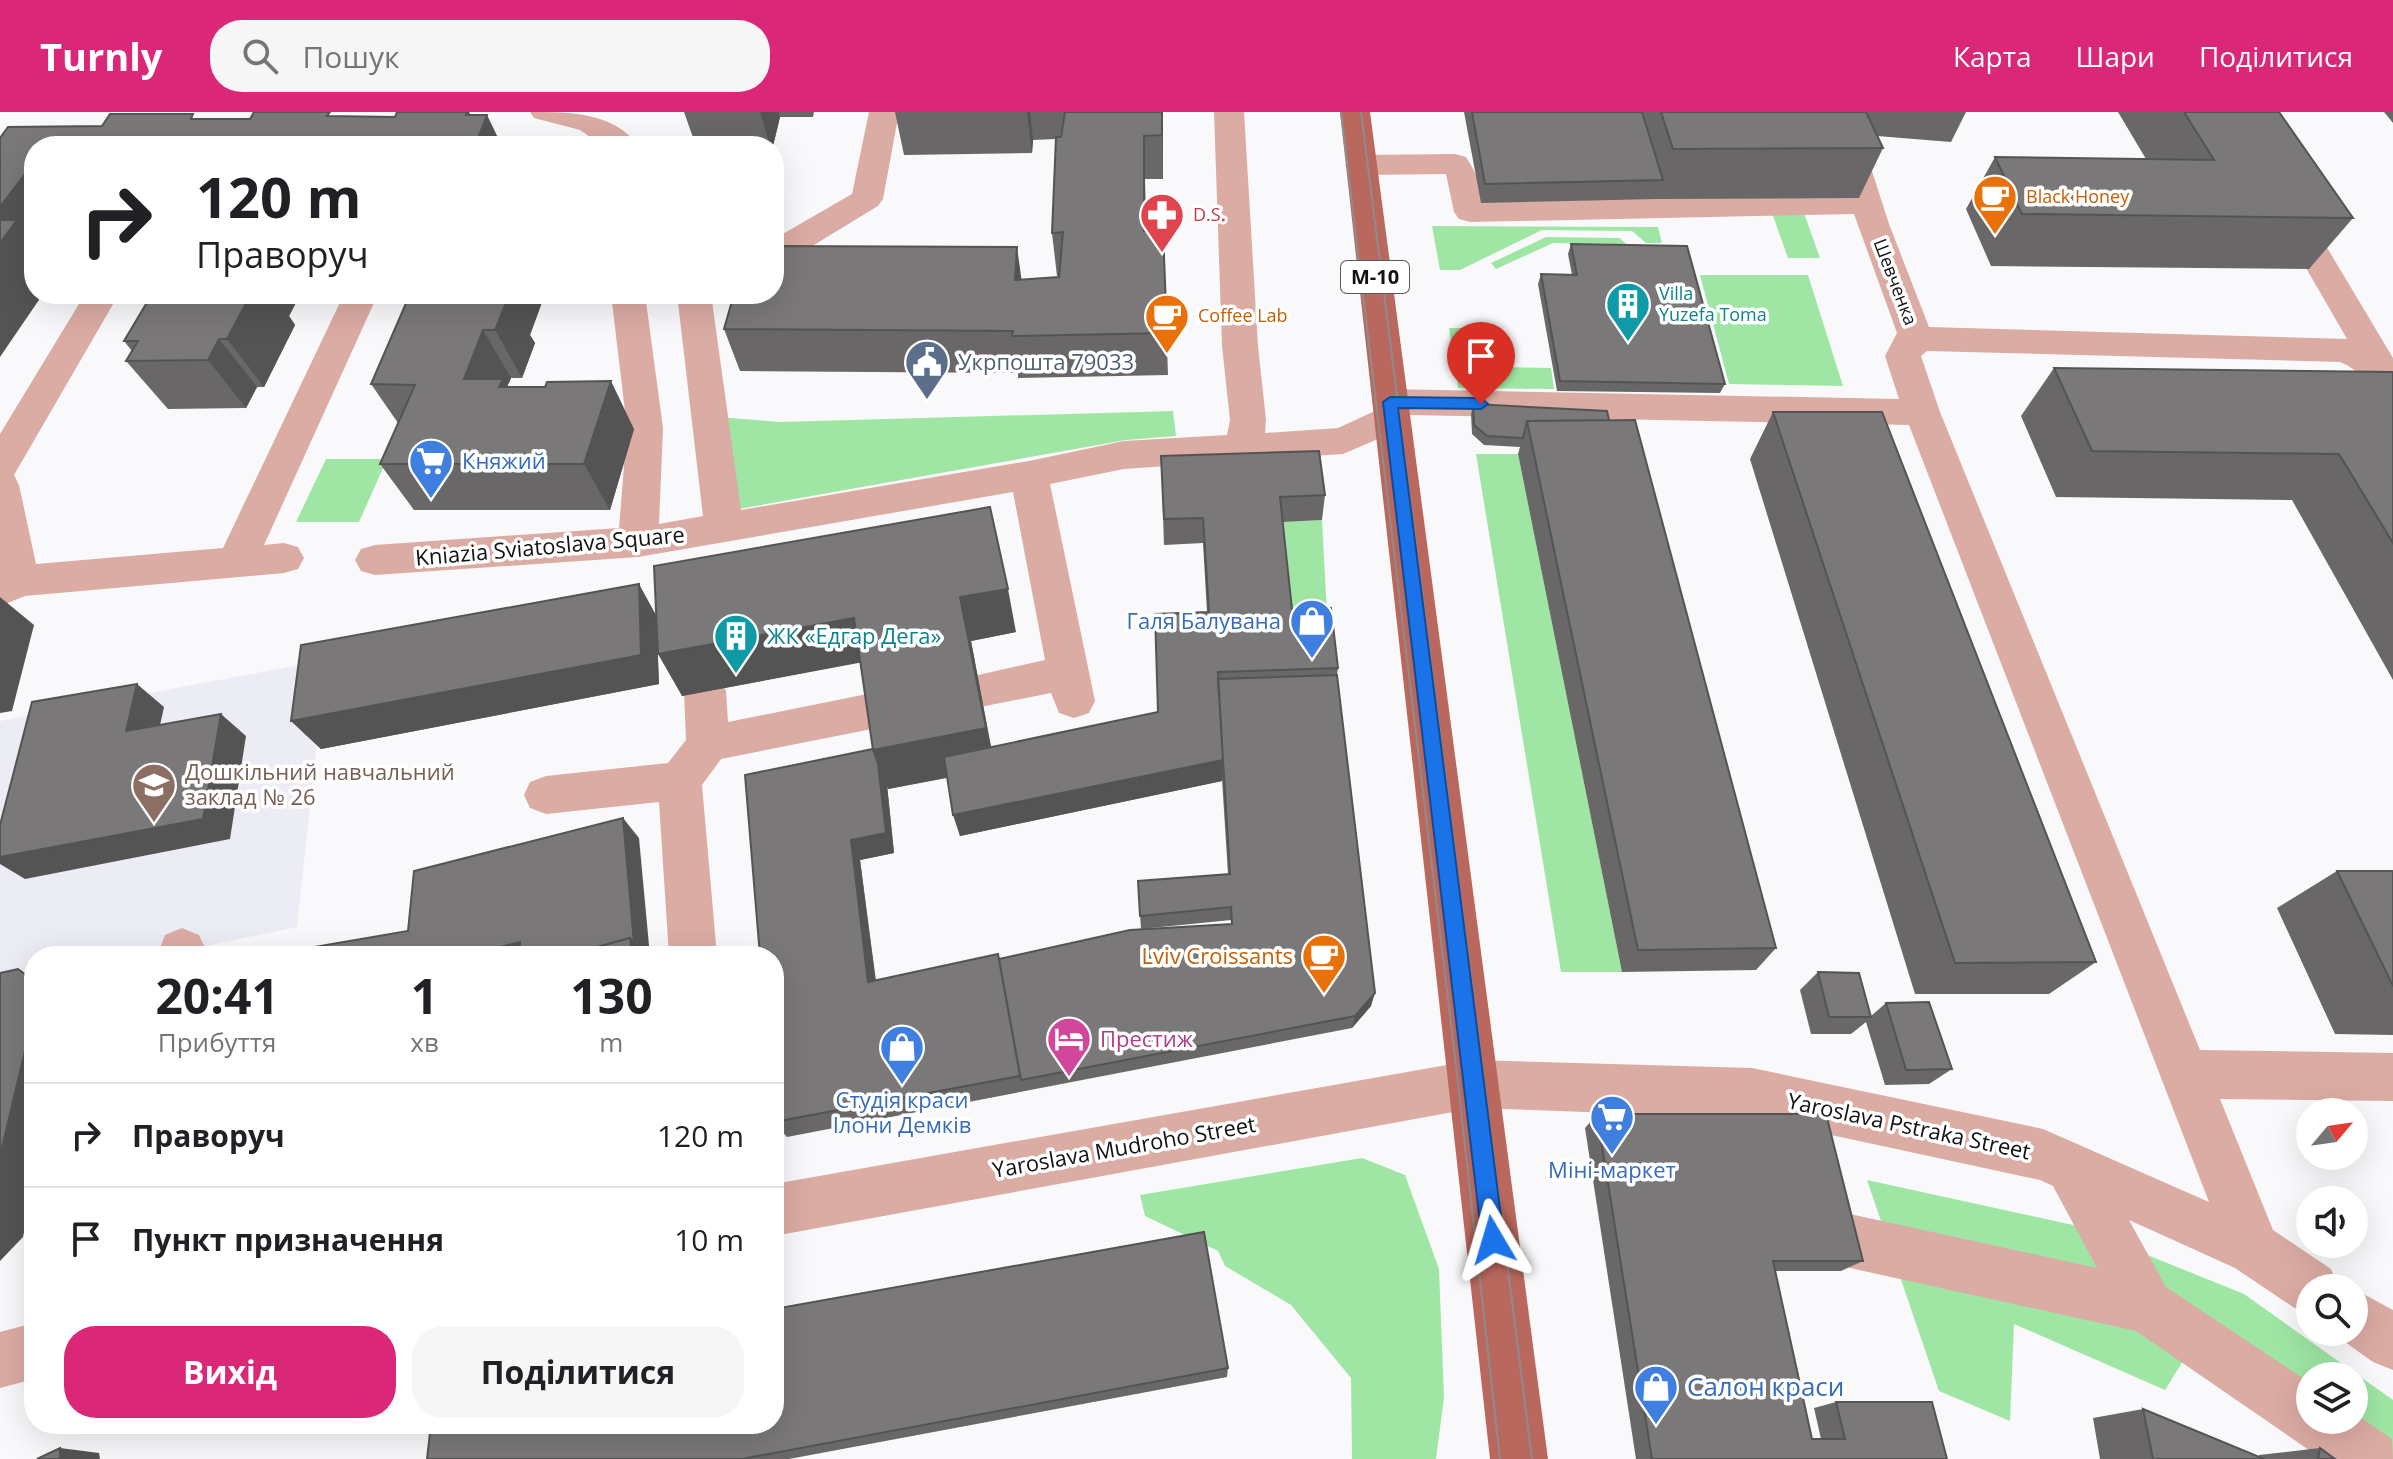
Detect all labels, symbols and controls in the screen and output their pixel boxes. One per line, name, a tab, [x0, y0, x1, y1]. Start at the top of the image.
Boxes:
search box	[210, 20, 770, 92]
text: Turnly	[40, 30, 162, 82]
icon: search	[238, 34, 282, 78]
text: Пошук	[302, 36, 400, 77]
text: Карта	[1953, 37, 2032, 75]
text: Шари	[2076, 37, 2155, 75]
text: Поділитися	[2199, 37, 2353, 75]
text: 120 m	[196, 158, 362, 234]
icon: right	[64, 168, 168, 272]
cafe icon: Black Honey	[1971, 173, 2019, 236]
place label: Black Honey	[2026, 184, 2130, 208]
pharmacy icon: D.S.	[1138, 191, 1186, 254]
place label: D.S.	[1193, 202, 1225, 226]
text: Праворуч	[196, 230, 368, 279]
street label: Шевченка	[1868, 235, 1923, 328]
road number: М-10	[1341, 261, 1409, 293]
building icon: Villa Yuzefa Toma	[1604, 280, 1652, 343]
place label: Villa Yuzefa Toma	[1659, 281, 1767, 326]
cafe icon: Coffee Lab	[1143, 292, 1191, 355]
place label: Coffee Lab	[1198, 303, 1288, 327]
pin	[1447, 322, 1515, 404]
icon: arrive	[1459, 334, 1503, 378]
public building icon: Укрпошта 79033	[903, 338, 951, 401]
place label: Укрпошта 79033	[958, 346, 1134, 376]
supermarket icon: Княжий	[407, 437, 455, 500]
place label: Княжий	[462, 445, 546, 475]
street label: Kniazia Sviatoslava Square	[414, 518, 686, 572]
shop icon: Галя Балувана	[1288, 597, 1336, 660]
place label: Галя Балувана	[1127, 605, 1281, 635]
building icon: ЖК «Едгар Дега»	[712, 612, 760, 675]
place label: ЖК «Едгар Дега»	[767, 620, 941, 650]
place label: Дошкільний навчальний заклад № 26	[185, 756, 455, 811]
school or university icon: Дошкільний навчальний заклад № 26	[130, 761, 178, 824]
cafe icon: Lviv Croissants	[1300, 932, 1348, 995]
place label: Lviv Croissants	[1142, 940, 1293, 970]
text: 20:41	[155, 963, 279, 1028]
text: 1	[411, 963, 438, 1028]
text: 130	[570, 963, 653, 1028]
hotel icon: Престиж	[1045, 1015, 1093, 1078]
shop icon: Студія краси Ілони Демків	[878, 1023, 926, 1086]
place label: Престиж	[1100, 1023, 1194, 1053]
text: Прибуття	[158, 1024, 277, 1060]
text: хв	[410, 1024, 439, 1060]
text: m	[599, 1024, 623, 1060]
place label: Студія краси Ілони Демків	[833, 1084, 971, 1139]
street label: Yaroslava Pstraka Street	[1785, 1085, 2034, 1165]
supermarket icon: Міні-маркет	[1588, 1093, 1636, 1156]
north arrow	[2296, 1098, 2368, 1170]
map controls	[2296, 1098, 2368, 1434]
street label: Yaroslava Mudroho Street	[990, 1108, 1258, 1184]
icon: right	[64, 1113, 108, 1157]
text: Праворуч	[132, 1115, 285, 1156]
text: 120 m	[657, 1115, 744, 1156]
place label: Міні-маркет	[1548, 1154, 1676, 1184]
button: sound	[2296, 1186, 2368, 1258]
position arrow	[1451, 1198, 1535, 1282]
icon: arrive	[64, 1217, 108, 1261]
text: Пункт призначення	[132, 1219, 444, 1260]
text: 10 m	[674, 1219, 744, 1260]
button: search	[2296, 1274, 2368, 1346]
button: Вихід	[64, 1326, 396, 1418]
button: Поділитися	[412, 1326, 744, 1418]
button: layers	[2296, 1362, 2368, 1434]
shop icon: Салон краси	[1632, 1363, 1680, 1426]
place label: Салон краси	[1687, 1368, 1844, 1404]

